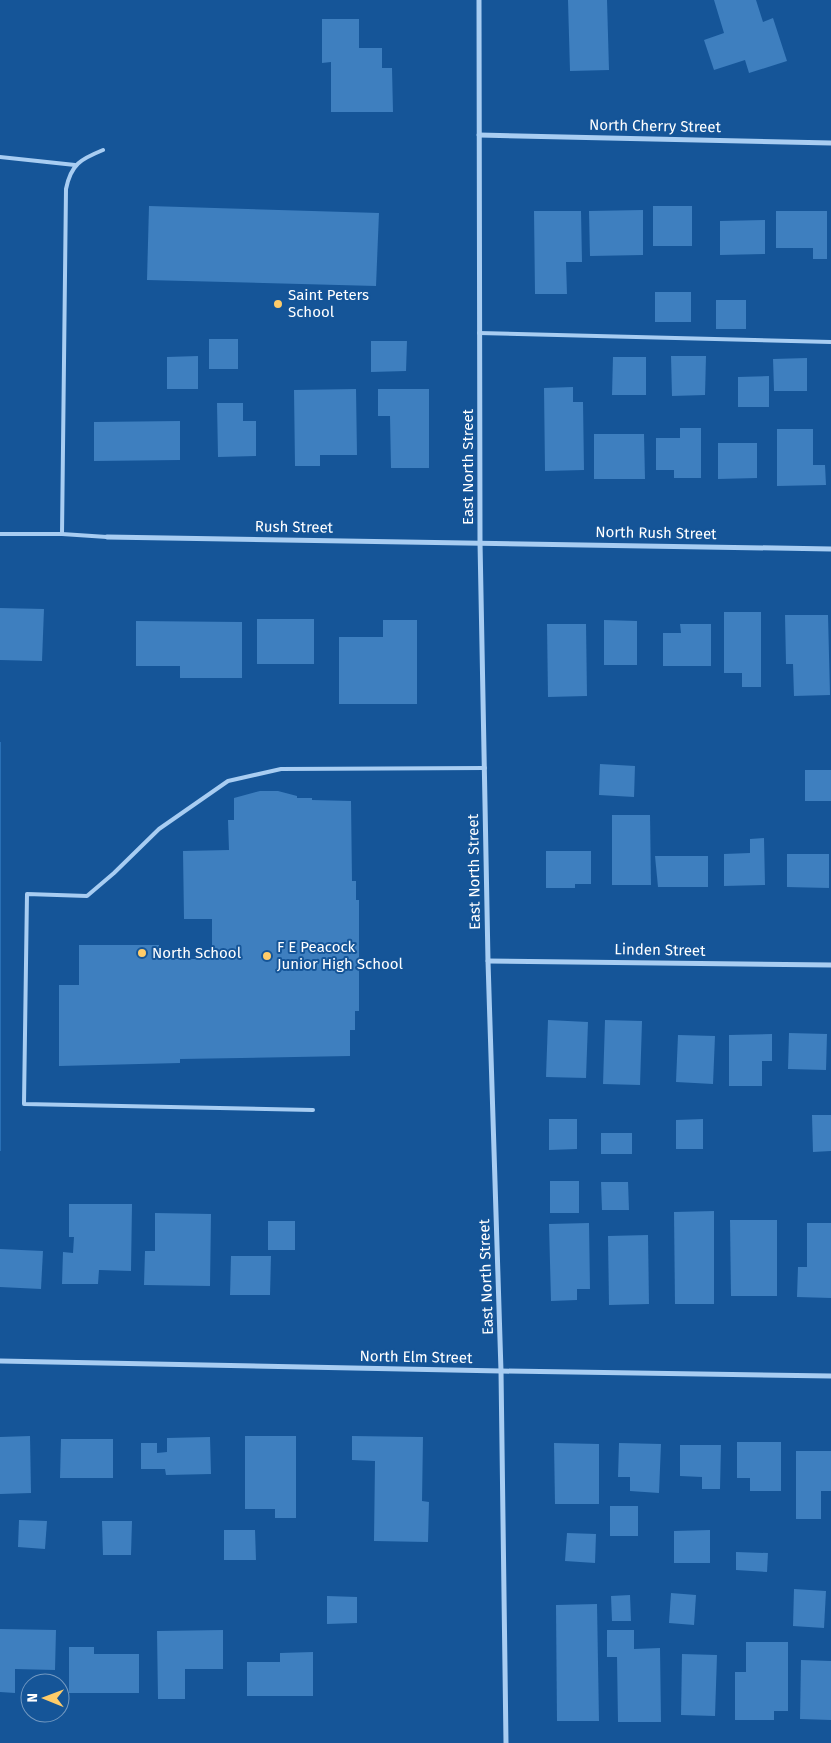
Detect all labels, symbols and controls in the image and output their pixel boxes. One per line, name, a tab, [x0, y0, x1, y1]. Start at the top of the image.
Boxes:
street label: North Cherry Street	[589, 116, 722, 136]
place label: Saint Peters School	[288, 286, 369, 321]
marker: Saint Peters School	[272, 298, 284, 310]
street label: East North Street	[459, 408, 477, 525]
street label: Rush Street	[255, 517, 334, 537]
street label: North Rush Street	[595, 523, 717, 543]
street label: East North Street	[464, 813, 484, 930]
place label: F E Peacock Junior High School	[277, 938, 404, 973]
street label: Linden Street	[614, 940, 706, 960]
place label: North School	[152, 944, 242, 962]
marker: North School	[136, 947, 148, 959]
marker: F E Peacock Junior High School	[261, 950, 273, 962]
street label: East North Street	[475, 1218, 497, 1335]
street label: North Elm Street	[359, 1347, 473, 1367]
north arrow	[20, 1673, 70, 1723]
text: N	[24, 1693, 41, 1703]

